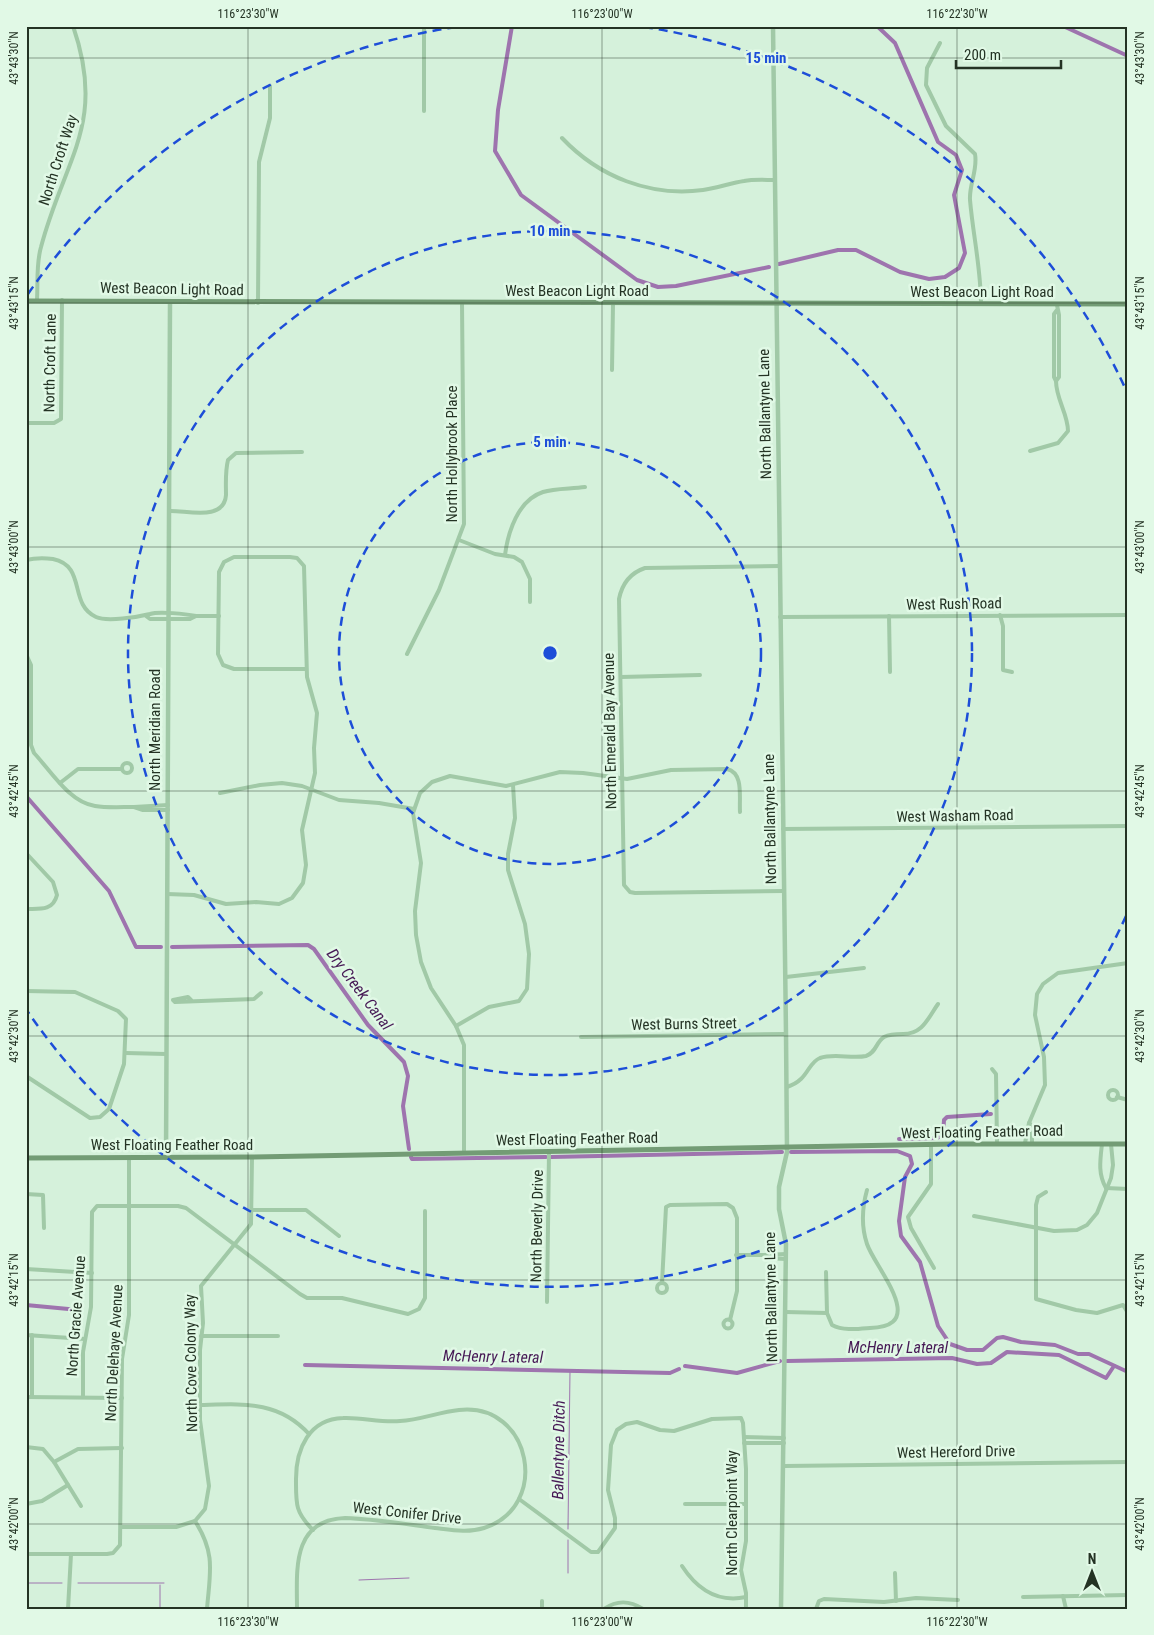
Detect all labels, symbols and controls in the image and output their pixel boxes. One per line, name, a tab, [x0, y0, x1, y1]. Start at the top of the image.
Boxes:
text: 116°23'30"W	[217, 7, 279, 21]
text: 116°23'00"W	[571, 7, 633, 21]
text: 116°22'30"W	[926, 7, 988, 21]
text: 43°43'30"N	[7, 31, 21, 85]
text: 43°43'30"N	[1133, 31, 1147, 85]
scale bar	[956, 38, 1062, 70]
text: 200 m	[964, 46, 1001, 64]
text: 15 min	[746, 49, 786, 67]
street label: North Croft Way	[35, 112, 81, 208]
text: 10 min	[530, 222, 570, 240]
text: 43°43'15"N	[7, 276, 21, 330]
text: 43°43'15"N	[1133, 276, 1147, 330]
street label: West Beacon Light Road	[100, 279, 244, 299]
street label: West Beacon Light Road	[505, 282, 649, 300]
street label: West Beacon Light Road	[910, 283, 1054, 301]
street label: North Croft Lane	[40, 314, 60, 412]
street label: North Ballantyne Lane	[755, 349, 775, 479]
street label: North Hollybrook Place	[443, 386, 461, 522]
text: 5 min	[533, 433, 567, 451]
text: 43°43'00"N	[7, 520, 21, 574]
text: 43°43'00"N	[1133, 520, 1147, 574]
street label: West Rush Road	[906, 594, 1002, 614]
centre of rings	[541, 644, 559, 662]
street label: North Emerald Bay Avenue	[600, 653, 620, 809]
street label: North Meridian Road	[146, 669, 164, 791]
street label: North Ballantyne Lane	[760, 754, 780, 884]
text: 43°42'45"N	[7, 764, 21, 818]
text: 43°42'45"N	[1133, 764, 1147, 818]
street label: West Washam Road	[896, 806, 1014, 826]
water label: Dry Creek Canal	[323, 945, 397, 1034]
text: 43°42'30"N	[7, 1009, 21, 1063]
text: 43°42'30"N	[1133, 1009, 1147, 1063]
street label: West Burns Street	[631, 1014, 737, 1034]
street label: West Floating Feather Road	[901, 1122, 1063, 1142]
street label: West Floating Feather Road	[496, 1129, 658, 1149]
street label: West Floating Feather Road	[91, 1136, 253, 1154]
street label: North Beverly Drive	[527, 1169, 547, 1283]
street label: North Ballantyne Lane	[761, 1232, 781, 1362]
text: 43°42'15"N	[7, 1253, 21, 1307]
text: 43°42'15"N	[1133, 1253, 1147, 1307]
street label: North Gracie Avenue	[63, 1255, 89, 1377]
street label: North Delehaye Avenue	[101, 1284, 127, 1422]
street label: North Cove Colony Way	[181, 1294, 201, 1432]
water label: McHenry Lateral	[848, 1338, 949, 1357]
water label: McHenry Lateral	[443, 1346, 544, 1367]
water label: Ballentyne Ditch	[548, 1400, 569, 1500]
street label: West Hereford Drive	[897, 1442, 1015, 1462]
street label: North Clearpoint Way	[723, 1450, 741, 1576]
text: 43°42'00"N	[7, 1497, 21, 1551]
text: 43°42'00"N	[1133, 1497, 1147, 1551]
street label: West Conifer Drive	[352, 1498, 462, 1528]
north arrow	[1066, 1548, 1116, 1598]
text: N	[1088, 1551, 1096, 1567]
text: 116°23'30"W	[217, 1615, 279, 1629]
text: 116°23'00"W	[571, 1615, 633, 1629]
text: 116°22'30"W	[926, 1615, 988, 1629]

